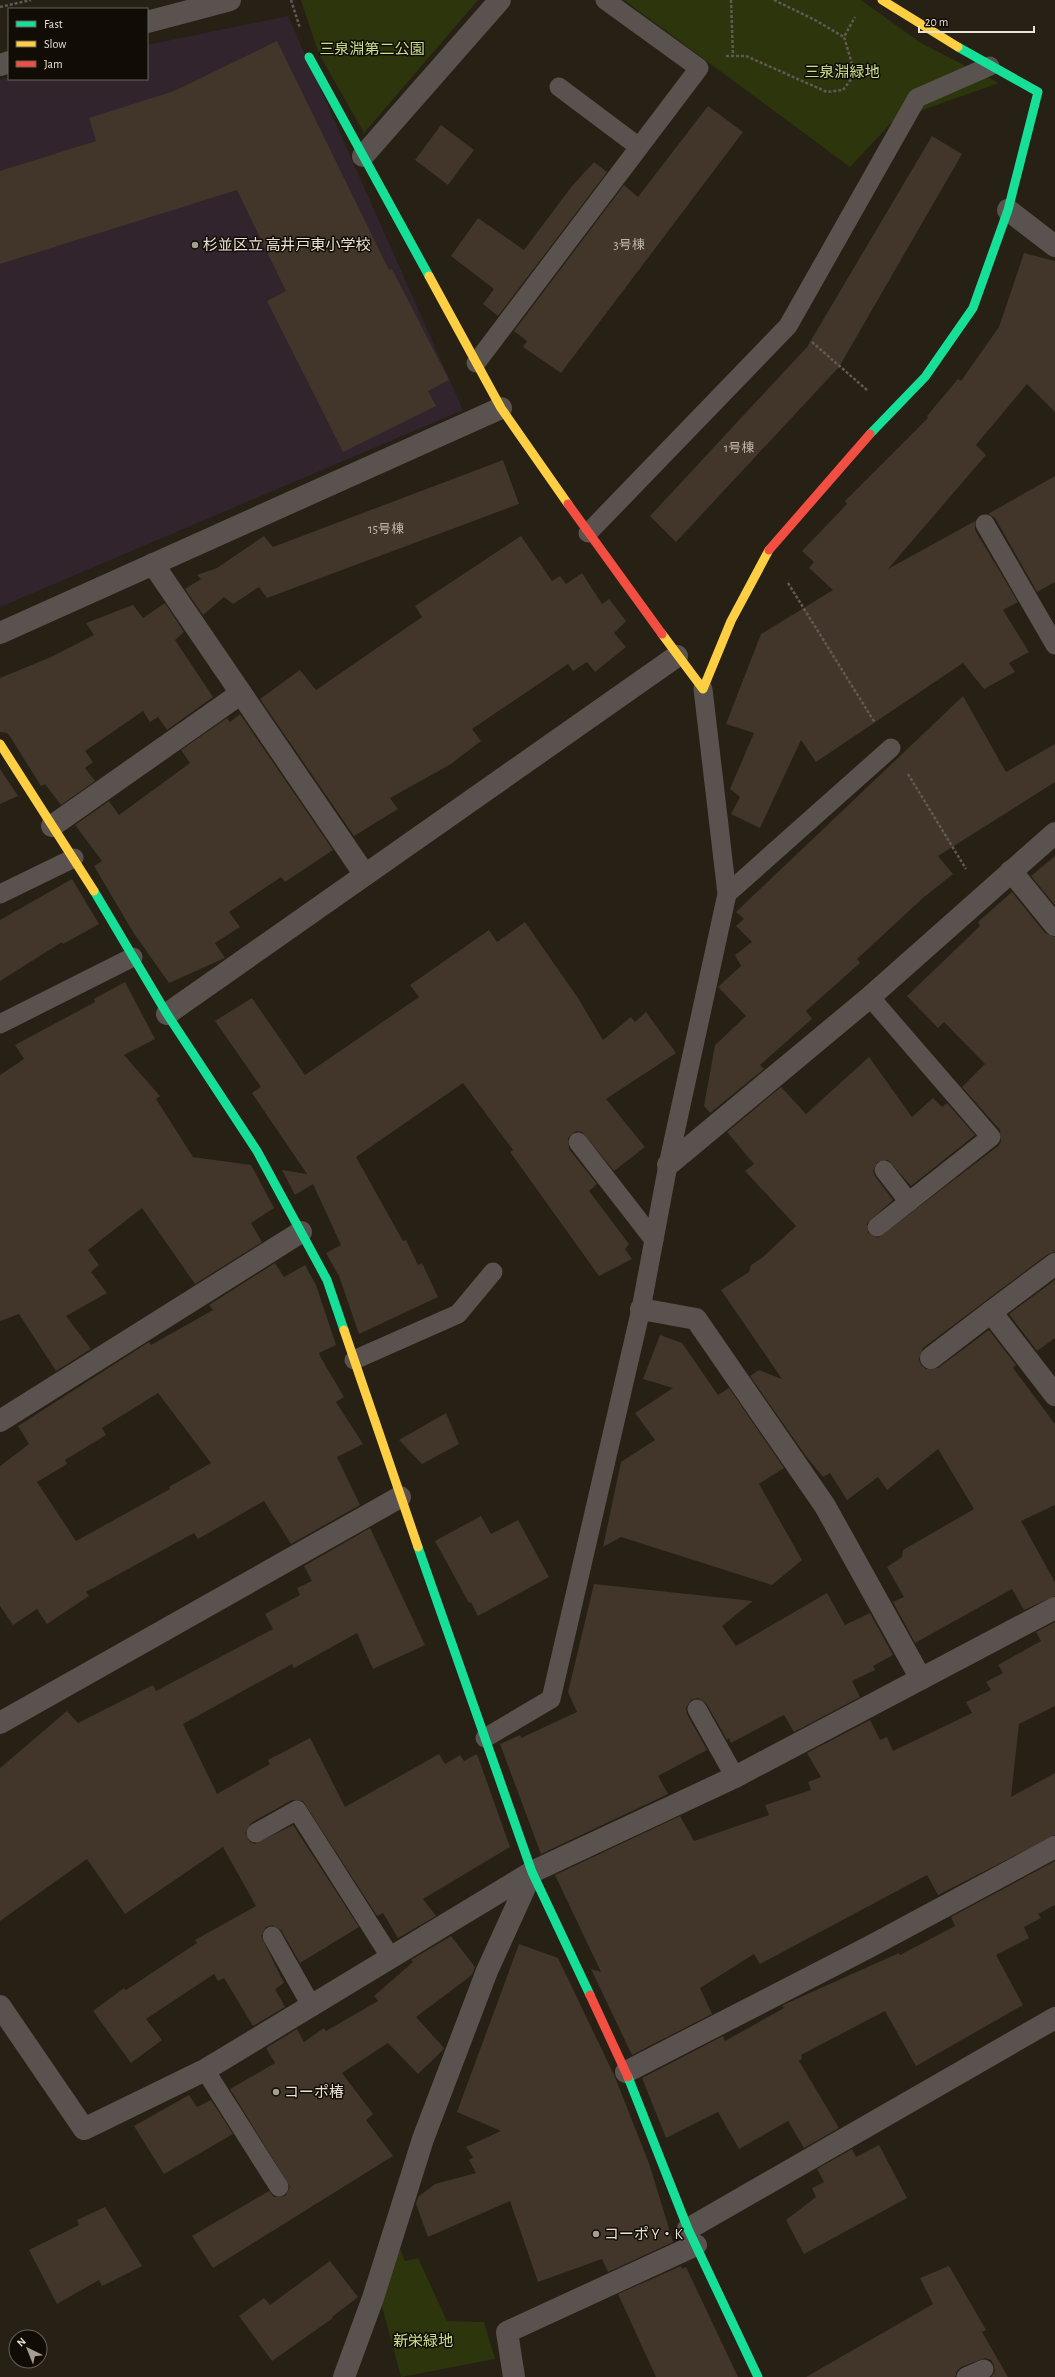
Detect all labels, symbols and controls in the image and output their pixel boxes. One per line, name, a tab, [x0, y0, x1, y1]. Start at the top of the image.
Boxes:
legend	[8, 8, 148, 80]
scale bar	[919, 8, 1034, 34]
text: 20 m	[925, 16, 948, 28]
text: Fast	[44, 18, 63, 30]
text: Slow	[44, 38, 66, 50]
park label: 三泉淵第二公園	[319, 40, 425, 57]
text: Jam	[44, 58, 63, 70]
park label: 三泉淵緑地	[804, 63, 880, 80]
place label: 杉並区立 高井戸東小学校	[203, 236, 370, 253]
house number: 3号棟	[613, 237, 645, 252]
marker: 杉並区立 高井戸東小学校	[190, 240, 200, 250]
house number: 1号棟	[724, 440, 754, 455]
house number: 15号棟	[368, 521, 404, 536]
place label: コーポ椿	[284, 2084, 344, 2100]
marker: コーポ椿	[271, 2087, 281, 2097]
place label: コーポ Y・K	[604, 2226, 683, 2242]
marker: コーポ Y・K	[591, 2229, 601, 2239]
north arrow	[8, 2329, 48, 2369]
park label: 新栄緑地	[393, 2333, 453, 2349]
text: N	[15, 2335, 28, 2349]

